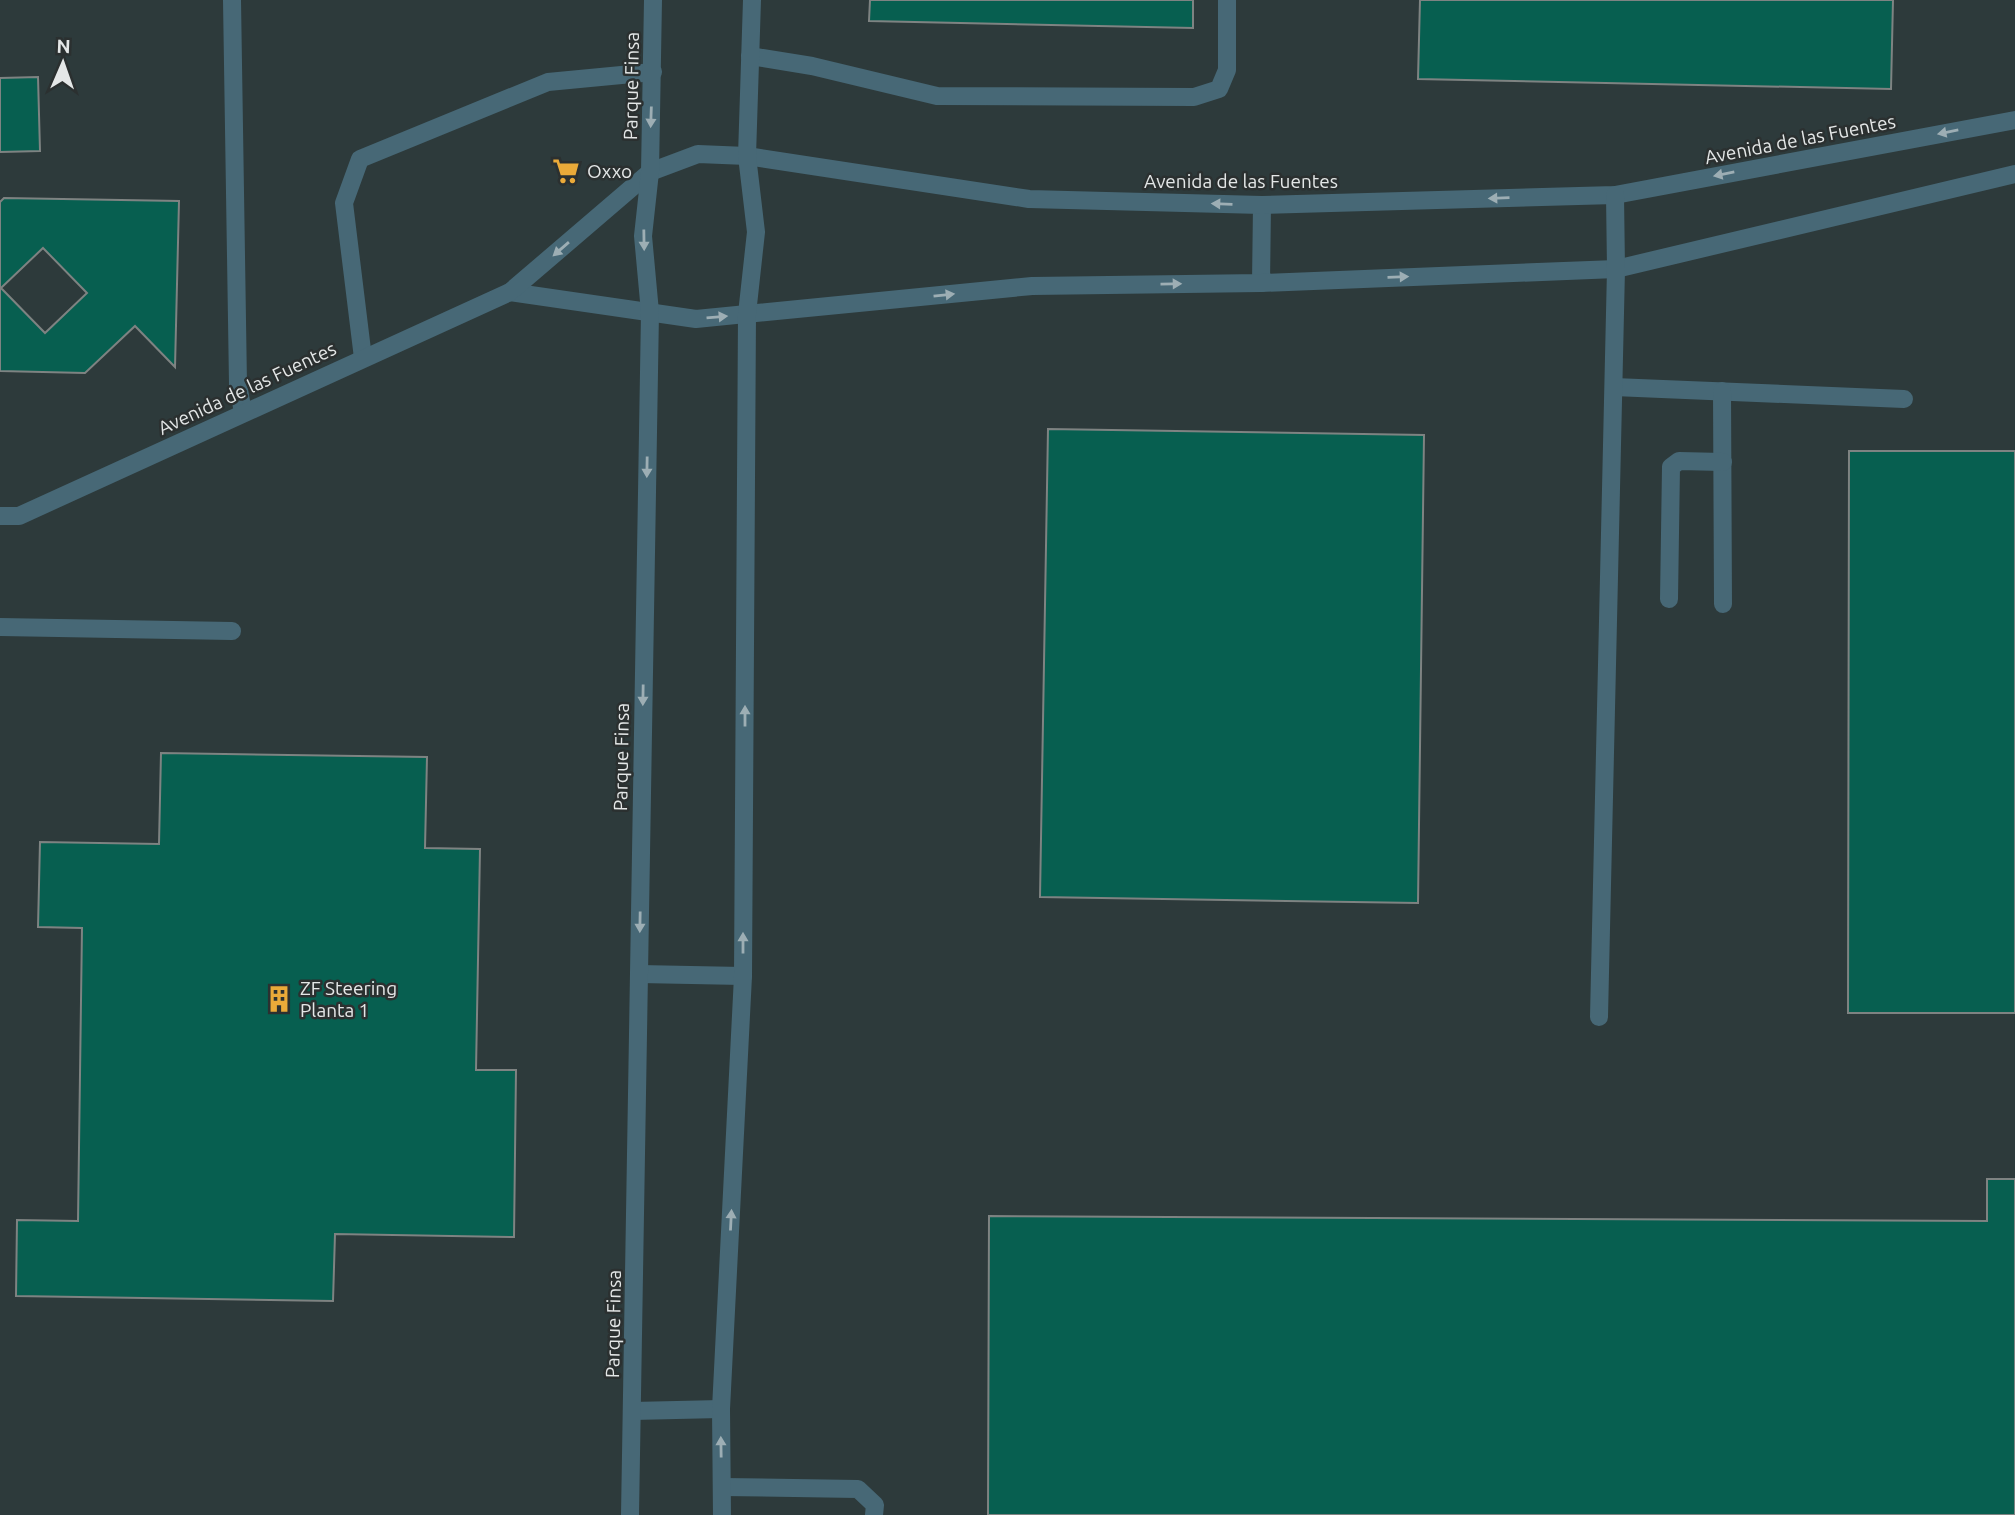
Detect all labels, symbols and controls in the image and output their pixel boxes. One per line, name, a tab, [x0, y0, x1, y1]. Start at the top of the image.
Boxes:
north arrow	[28, 28, 98, 98]
street label: Parque Finsa	[619, 32, 643, 140]
text: N	[56, 35, 71, 57]
one-way arrow	[646, 106, 657, 128]
street label: Avenida de las Fuentes	[1703, 110, 1897, 168]
one-way arrow	[1937, 127, 1959, 138]
supermarket icon: Oxxo	[551, 156, 581, 186]
place label: Oxxo	[587, 160, 632, 182]
one-way arrow	[1713, 169, 1735, 180]
street label: Avenida de las Fuentes	[1144, 170, 1338, 192]
one-way arrow	[1487, 192, 1509, 204]
one-way arrow	[1211, 198, 1233, 210]
one-way arrow	[639, 229, 650, 251]
one-way arrow	[552, 241, 570, 257]
one-way arrow	[1388, 272, 1410, 283]
one-way arrow	[1160, 278, 1182, 290]
one-way arrow	[933, 289, 955, 300]
one-way arrow	[707, 311, 729, 322]
street label: Avenida de las Fuentes	[154, 337, 340, 439]
one-way arrow	[641, 457, 653, 479]
one-way arrow	[638, 684, 649, 706]
street label: Parque Finsa	[609, 703, 633, 811]
one-way arrow	[739, 705, 750, 727]
one-way arrow	[634, 912, 646, 934]
one-way arrow	[737, 932, 749, 954]
place label: ZF Steering Planta 1	[300, 977, 397, 1021]
building icon: ZF Steering Planta 1	[264, 984, 294, 1014]
one-way arrow	[725, 1208, 736, 1230]
street label: Parque Finsa	[601, 1270, 625, 1378]
one-way arrow	[716, 1436, 727, 1458]

